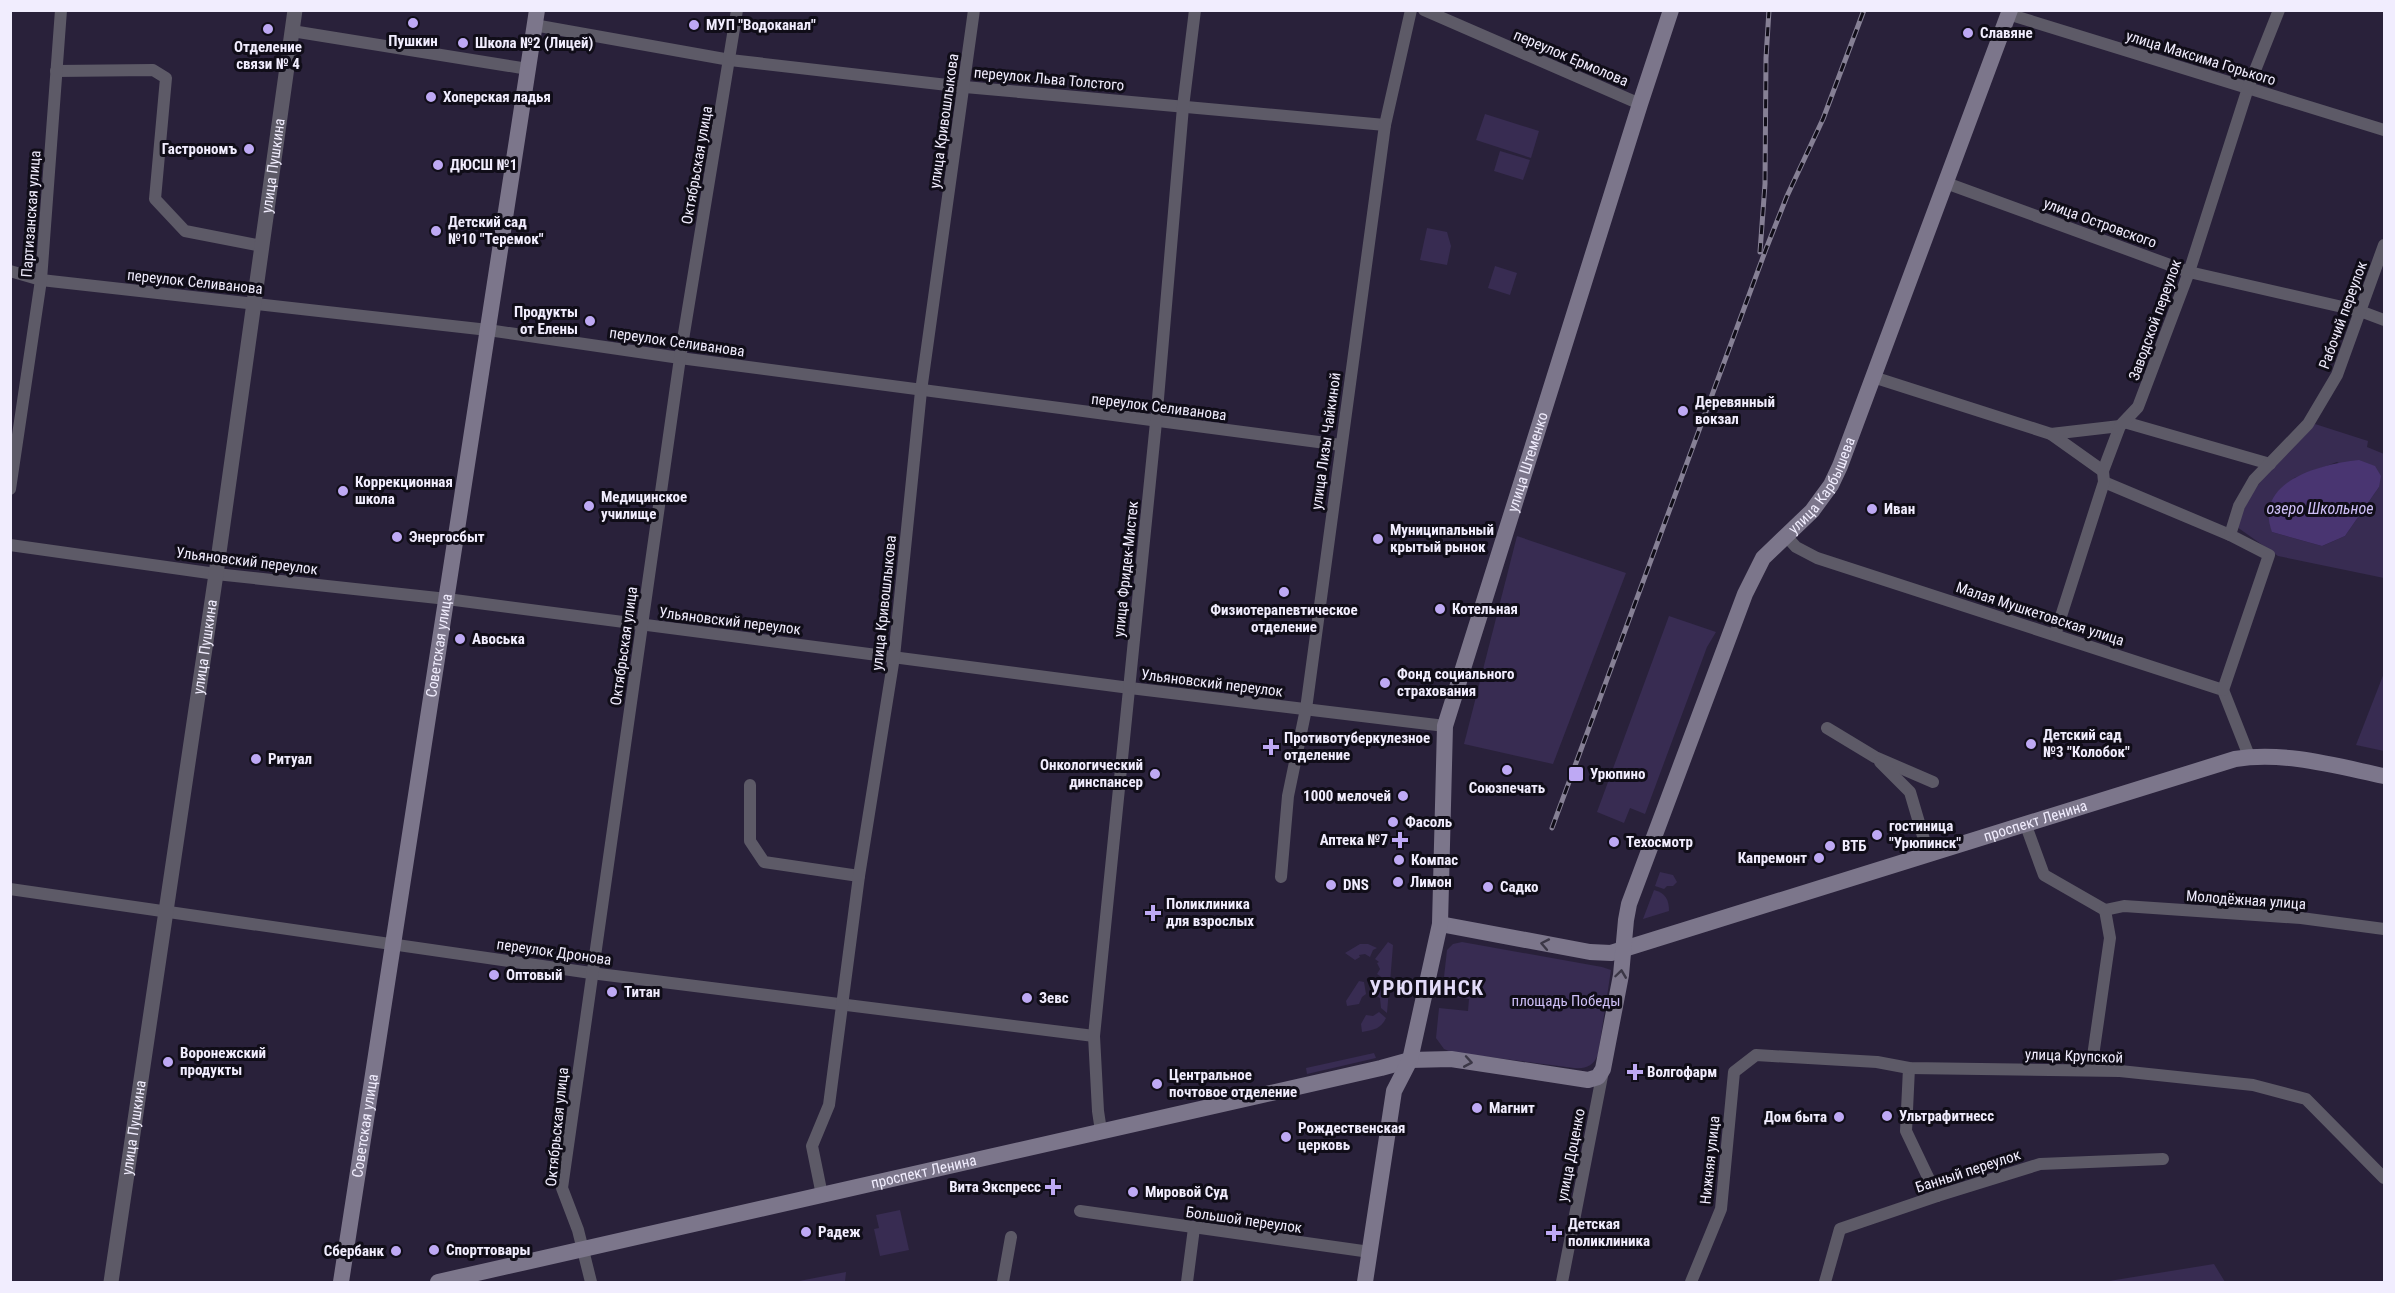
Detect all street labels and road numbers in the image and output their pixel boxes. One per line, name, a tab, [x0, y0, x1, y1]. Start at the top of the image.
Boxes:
street label: переулок Ермолова	[1511, 26, 1631, 90]
street label: улица Максима Горького	[2124, 27, 2278, 89]
street label: улица Кривошлыкова	[926, 52, 962, 190]
street label: переулок Льва Толстого	[973, 63, 1125, 95]
street label: Октябрьская улица	[678, 104, 716, 226]
street label: улица Пушкина	[258, 117, 289, 214]
street label: Партизанская улица	[18, 150, 44, 278]
street label: улица Островского	[2041, 194, 2159, 252]
street label: Заводской переулок	[2125, 257, 2185, 383]
street label: Рабочий переулок	[2315, 259, 2371, 371]
street label: переулок Селиванова	[126, 266, 264, 298]
street label: переулок Селиванова	[608, 324, 746, 360]
street label: улица Лизы Чайкиной	[1307, 371, 1345, 511]
street label: переулок Селиванова	[1090, 390, 1228, 424]
street label: улица Штеменко	[1504, 410, 1552, 514]
street label: улица Карбышева	[1785, 435, 1859, 538]
street label: улица Фридек-Мистек	[1110, 500, 1142, 638]
street label: улица Кривошлыкова	[868, 535, 900, 671]
street label: Ульяновский переулок	[175, 543, 319, 579]
street label: Малая Мушкетовская улица	[1954, 578, 2126, 650]
street label: Октябрьская улица	[607, 585, 641, 707]
street label: Советская улица	[422, 592, 456, 699]
street label: улица Пушкина	[189, 598, 221, 696]
street label: Ульяновский переулок	[658, 603, 802, 639]
street label: Ульяновский переулок	[1140, 665, 1284, 701]
street label: проспект Ленина	[1981, 796, 2089, 846]
street label: Молодёжная улица	[2185, 887, 2307, 913]
street label: переулок Дронова	[496, 935, 612, 969]
street label: улица Крупской	[2025, 1045, 2123, 1067]
street label: Октябрьская улица	[542, 1066, 572, 1188]
street label: Советская улица	[348, 1073, 382, 1179]
street label: улица Пушкина	[118, 1079, 150, 1176]
street label: улица Доценко	[1553, 1107, 1589, 1203]
street label: Нижняя улица	[1696, 1115, 1724, 1205]
street label: Банный переулок	[1913, 1146, 2023, 1196]
street label: проспект Ленина	[869, 1151, 978, 1192]
street label: Большой переулок	[1185, 1203, 1303, 1237]

